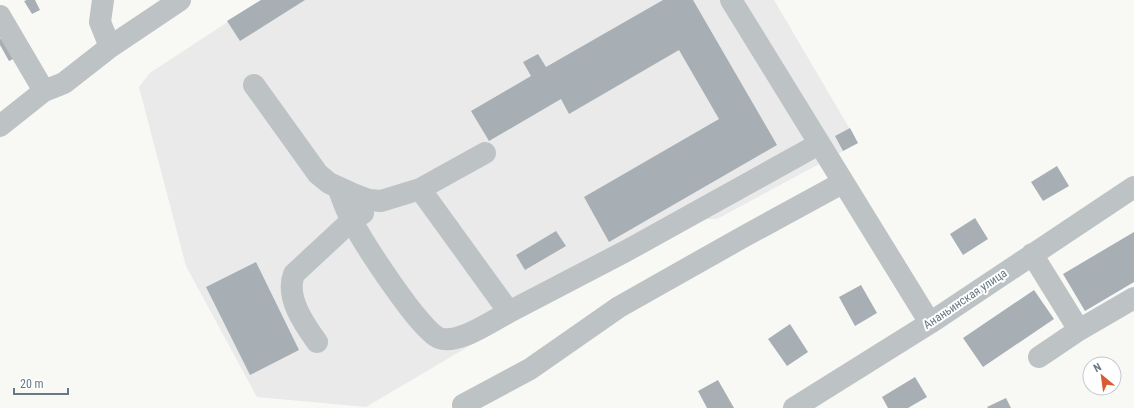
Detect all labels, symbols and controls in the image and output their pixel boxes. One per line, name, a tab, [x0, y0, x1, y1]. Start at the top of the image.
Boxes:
street label: Ананьинская улица	[921, 266, 1010, 332]
north arrow	[1082, 356, 1122, 396]
text: N	[1091, 360, 1104, 375]
scale bar	[14, 370, 68, 396]
text: 20 m	[20, 377, 44, 391]

